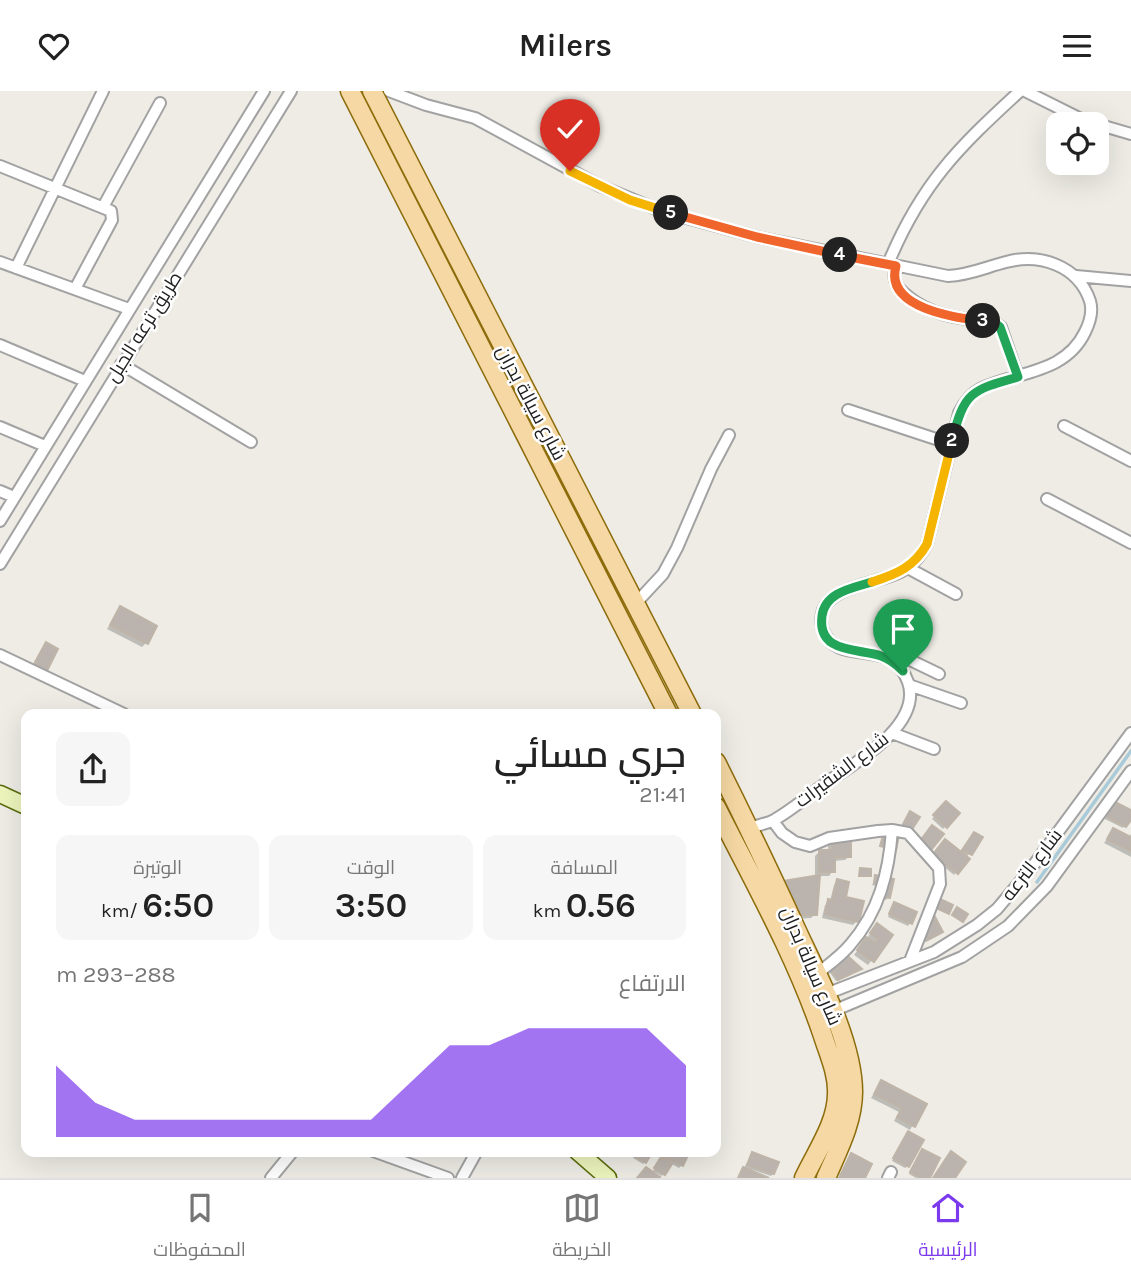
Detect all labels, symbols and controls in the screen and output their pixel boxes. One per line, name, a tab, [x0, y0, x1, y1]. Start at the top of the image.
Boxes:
icon: heart	[35, 27, 73, 65]
text: Milers	[519, 27, 612, 64]
icon: menu	[1058, 27, 1096, 65]
pin	[540, 99, 600, 171]
icon: check	[551, 110, 589, 148]
map controls	[1046, 112, 1109, 175]
button: locate	[1046, 112, 1109, 175]
pin: 5	[654, 195, 688, 231]
text: 5	[665, 201, 676, 223]
pin: 4	[822, 237, 858, 273]
text: 4	[834, 243, 845, 265]
street label: طريق ترعه الجبل	[101, 268, 188, 387]
pin: 3	[965, 303, 1000, 338]
text: 3	[977, 309, 988, 331]
street label: شارع سيالة بدران	[490, 342, 571, 465]
pin: 2	[934, 423, 970, 459]
text: 2	[946, 429, 957, 451]
pin	[873, 599, 933, 671]
icon: arrive	[884, 610, 922, 648]
street label: شارع الشقيرات	[791, 728, 894, 814]
button: share	[56, 732, 130, 806]
text: جري مسائي	[494, 732, 686, 777]
text: 21:41	[639, 781, 686, 808]
street label: شارع الترعه	[997, 825, 1068, 907]
text: الوتيرة	[133, 857, 182, 879]
text: الوقت	[347, 857, 395, 879]
text: المسافة	[551, 857, 618, 879]
text: 6:50	[142, 885, 214, 926]
text: 3:50	[335, 885, 407, 926]
text: 0.56	[566, 885, 636, 926]
text: /km	[101, 900, 142, 922]
text: km	[533, 900, 566, 922]
street label: شارع سيالة بدران	[774, 903, 846, 1030]
text: 288–293 m	[56, 961, 176, 988]
text: الارتفاع	[619, 970, 686, 997]
tab: المحفوظات	[153, 1189, 246, 1267]
tab: الخريطة	[552, 1189, 612, 1267]
tab: الرئيسية	[918, 1189, 978, 1267]

